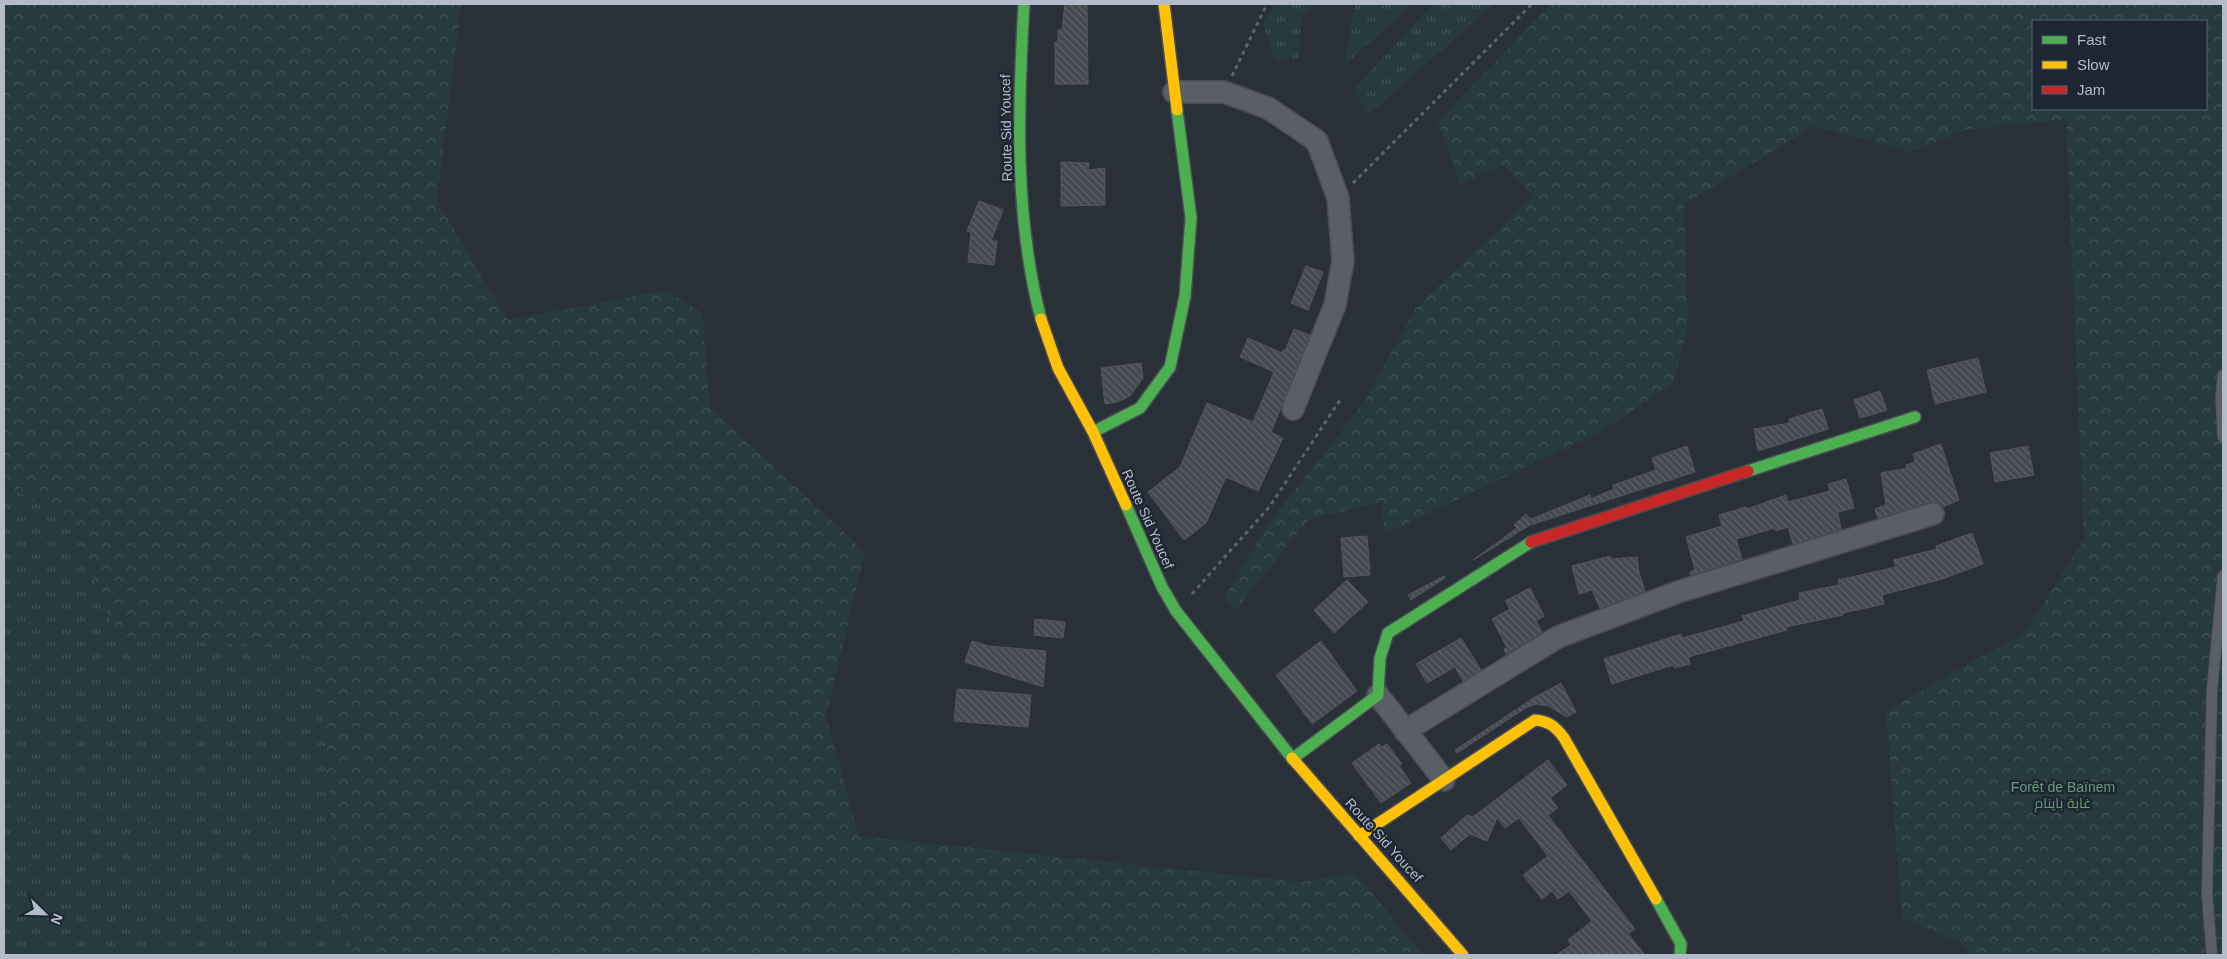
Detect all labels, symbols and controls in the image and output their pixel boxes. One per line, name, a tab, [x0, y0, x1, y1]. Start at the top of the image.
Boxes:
legend	[2032, 20, 2207, 110]
text: Fast	[2077, 31, 2107, 48]
text: Slow	[2077, 56, 2110, 73]
street label: Route Sid Youcef	[997, 74, 1015, 182]
text: Jam	[2077, 81, 2105, 98]
street label: Route Sid Youcef	[1119, 467, 1177, 571]
park label: Forêt de Baïnem غابة باينام	[2011, 779, 2115, 813]
street label: Route Sid Youcef	[1342, 795, 1426, 885]
north arrow	[20, 889, 70, 939]
text: N	[48, 911, 66, 927]

